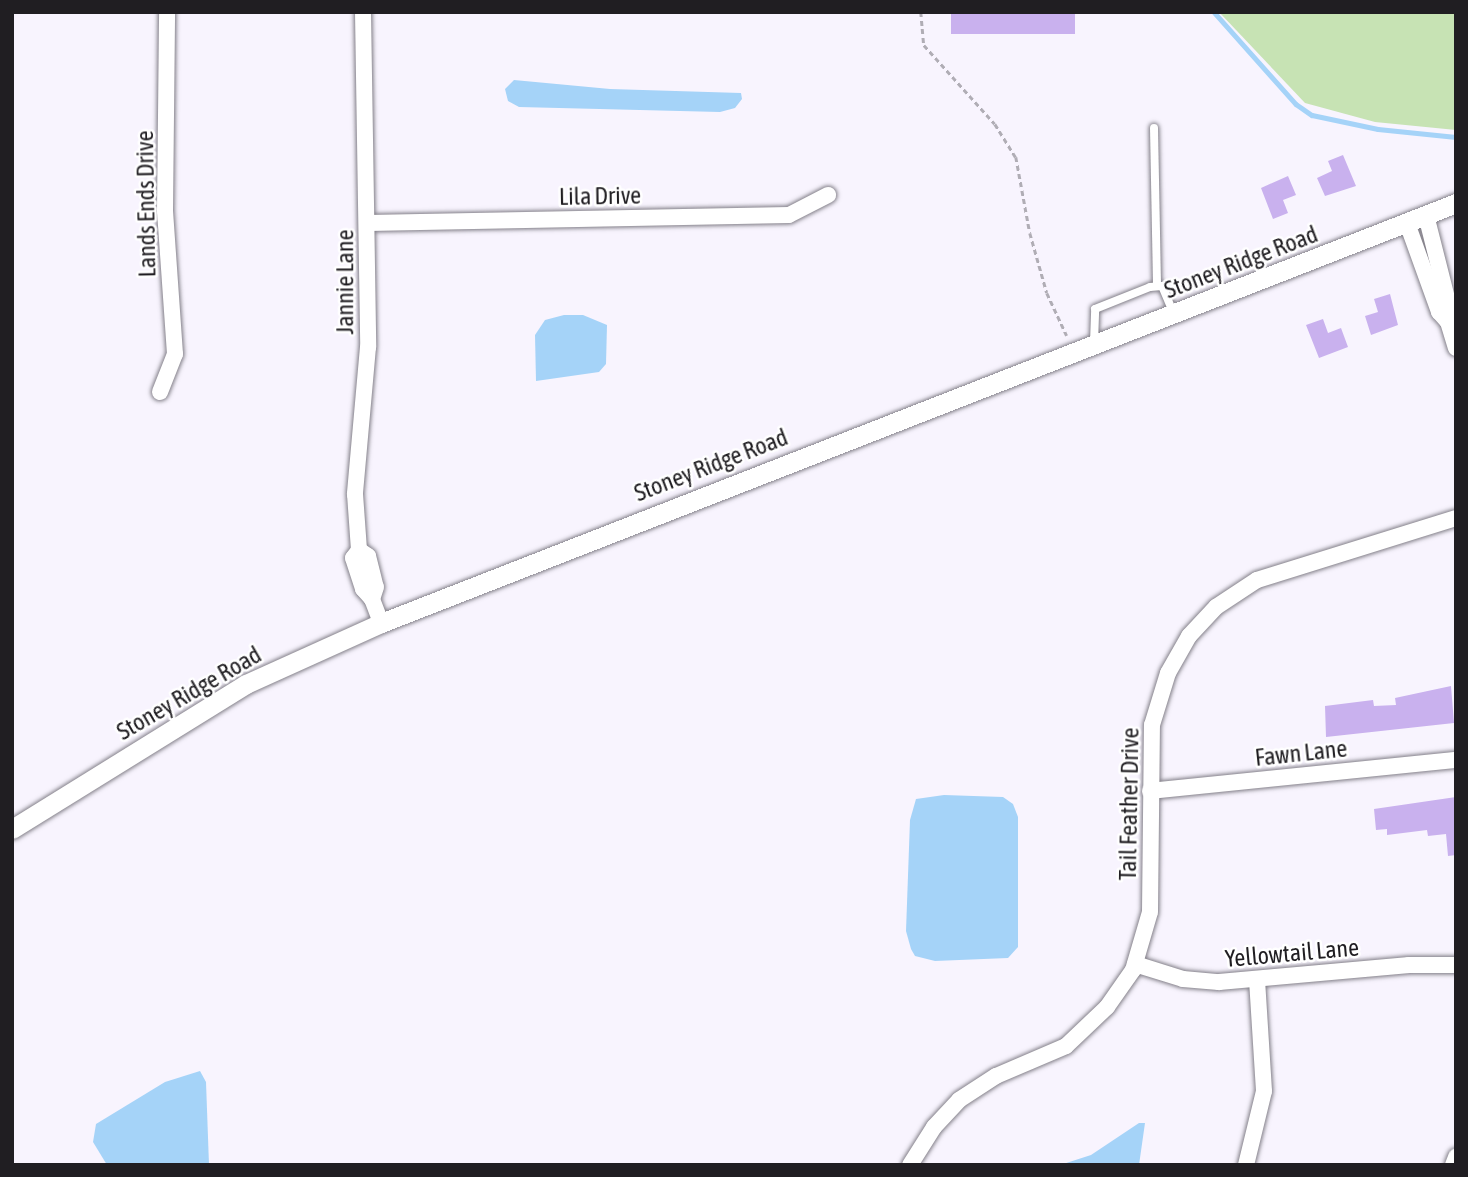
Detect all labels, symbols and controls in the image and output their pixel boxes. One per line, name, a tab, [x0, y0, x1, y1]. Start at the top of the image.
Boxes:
street label: Lands Ends Drive	[130, 130, 162, 278]
street label: Lila Drive	[559, 181, 641, 211]
street label: Stoney Ridge Road	[1160, 219, 1322, 305]
street label: Jannie Lane	[331, 230, 359, 334]
street label: Stoney Ridge Road	[630, 422, 792, 508]
street label: Stoney Ridge Road	[112, 640, 266, 746]
street label: Tail Feather Drive	[1113, 727, 1145, 881]
street label: Fawn Lane	[1253, 734, 1349, 772]
street label: Yellowtail Lane	[1224, 933, 1360, 973]

